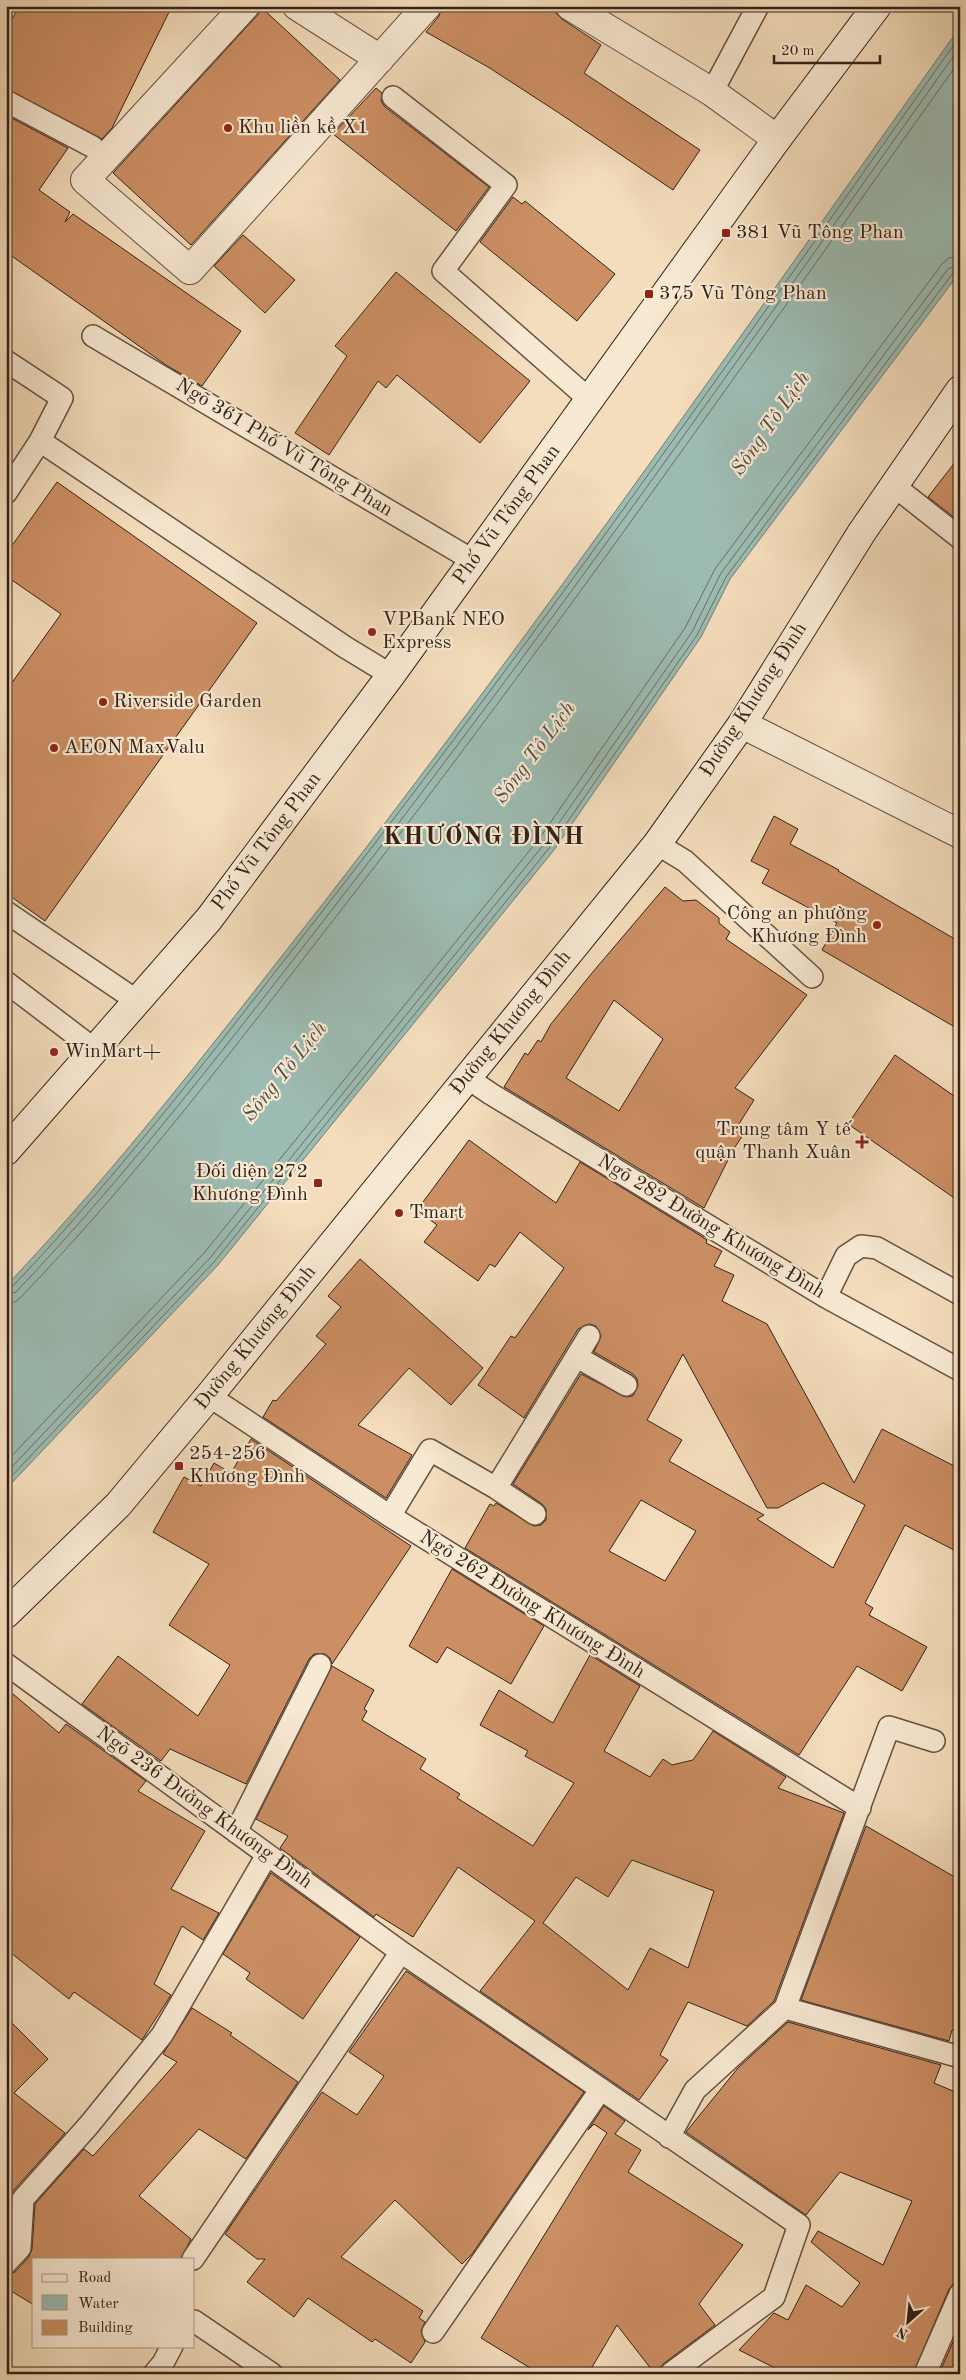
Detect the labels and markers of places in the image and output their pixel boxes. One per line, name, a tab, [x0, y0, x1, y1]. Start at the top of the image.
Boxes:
place label: Khu liền kề X1	[238, 116, 368, 138]
marker: Khu liền kề X1	[222, 122, 234, 134]
place label: 381 Vũ Tông Phan	[736, 223, 904, 243]
marker: 381 Vũ Tông Phan	[720, 227, 732, 239]
place label: 375 Vũ Tông Phan	[659, 284, 827, 304]
marker: 375 Vũ Tông Phan	[643, 288, 655, 300]
place label: VPBank NEO Express	[382, 610, 505, 653]
marker: VPBank NEO Express	[366, 626, 378, 638]
place label: Riverside Garden	[113, 692, 262, 712]
marker: Riverside Garden	[97, 696, 109, 708]
place label: AEON MaxValu	[64, 738, 205, 758]
marker: AEON MaxValu	[48, 742, 60, 754]
place label: Công an phường Khương Đình	[727, 904, 867, 947]
marker: Công an phường Khương Đình	[871, 919, 883, 931]
place label: WinMart+	[64, 1042, 161, 1062]
marker: WinMart+	[48, 1046, 60, 1058]
place label: Trung tâm Y tế quận Thanh Xuân	[695, 1120, 853, 1163]
marker: Trung tâm Y tế quận Thanh Xuân	[855, 1135, 869, 1149]
place label: Đối diện 272 Khương Đình	[192, 1162, 308, 1205]
marker: Đối diện 272 Khương Đình	[312, 1177, 324, 1189]
place label: Tmart	[409, 1203, 464, 1223]
marker: Tmart	[393, 1207, 405, 1219]
place label: 254-256 Khương Đình	[189, 1444, 305, 1487]
marker: 254-256 Khương Đình	[173, 1460, 185, 1472]

